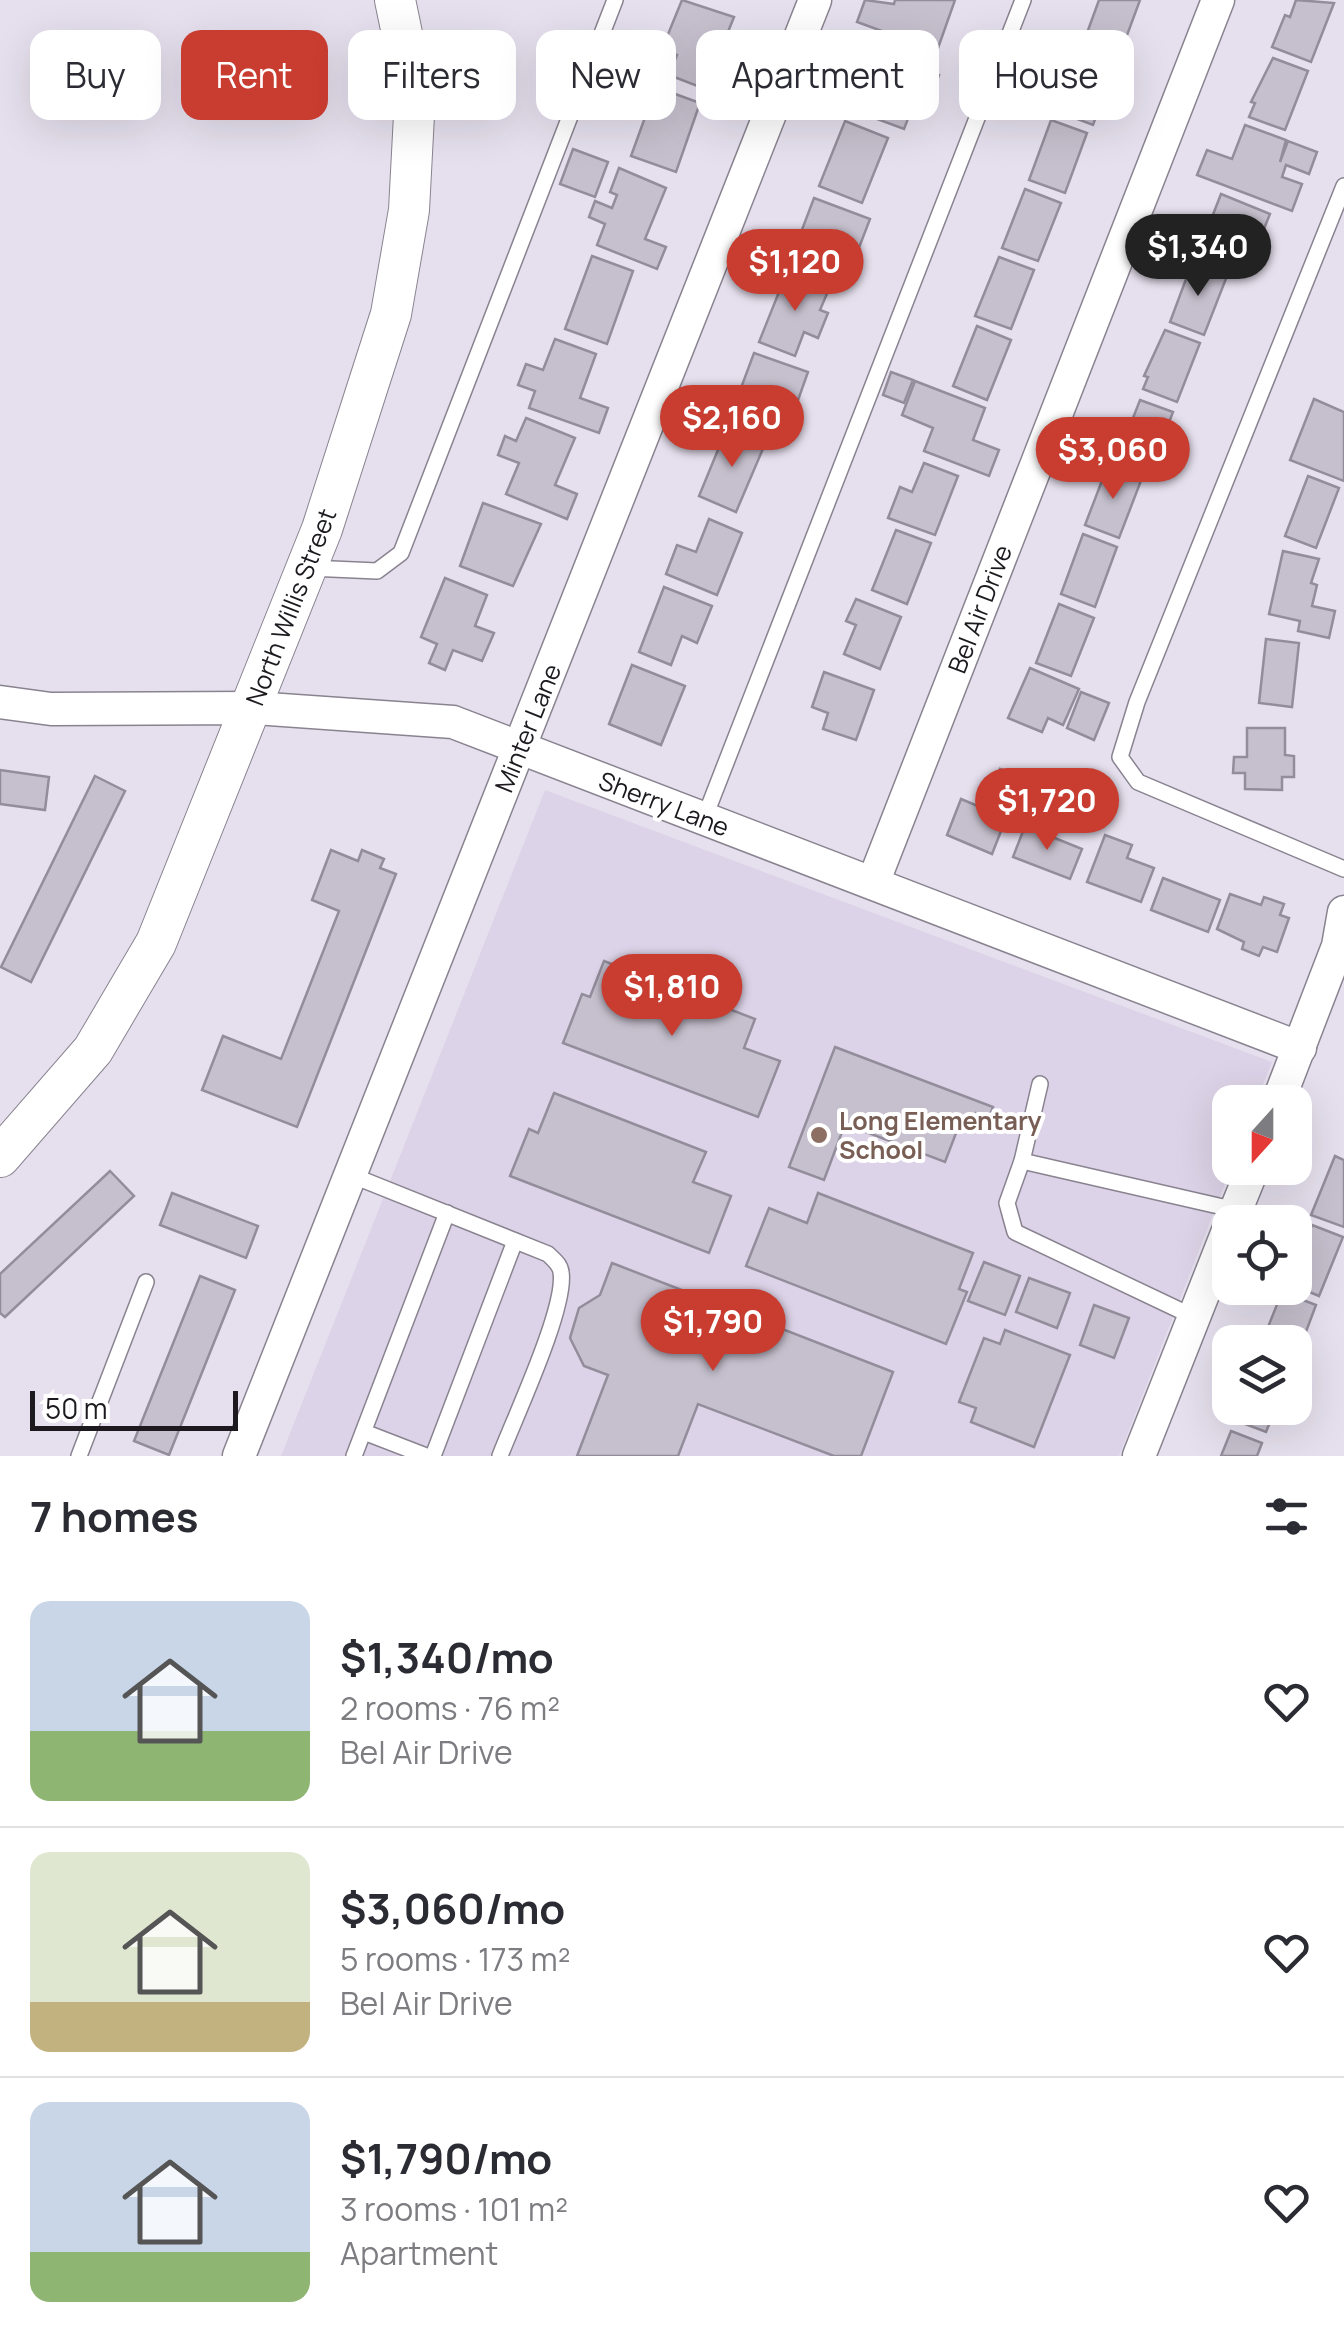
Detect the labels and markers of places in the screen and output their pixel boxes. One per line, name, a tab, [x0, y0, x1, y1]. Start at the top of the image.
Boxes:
pin: $1,340	[1117, 214, 1279, 299]
pin: $1,120	[714, 229, 876, 314]
pin: $2,160	[651, 385, 813, 470]
pin: $3,060	[1032, 417, 1194, 502]
pin: $1,720	[966, 768, 1128, 853]
pin: $1,810	[591, 954, 753, 1039]
place label: Long Elementary School	[839, 1103, 1042, 1167]
marker: Long Elementary School	[808, 1124, 830, 1146]
pin: $1,790	[632, 1289, 794, 1374]

